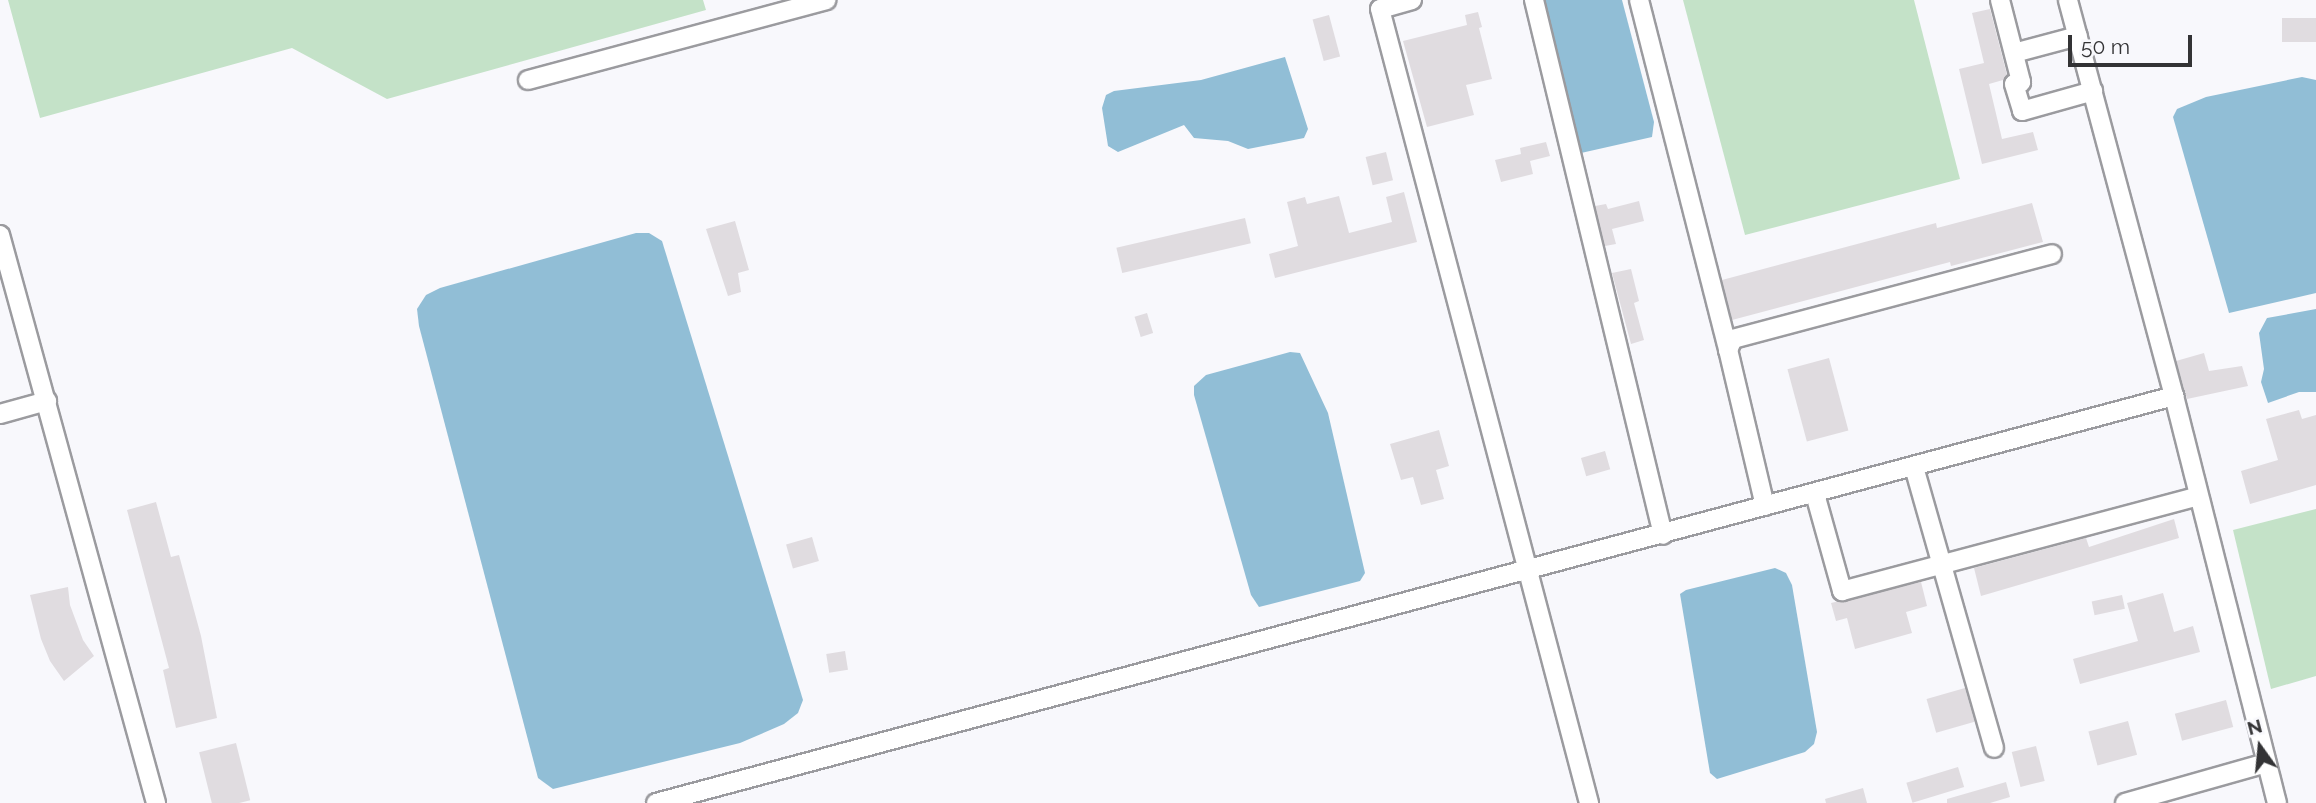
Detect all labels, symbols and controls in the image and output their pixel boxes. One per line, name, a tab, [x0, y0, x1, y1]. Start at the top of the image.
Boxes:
scale bar	[2071, 21, 2195, 65]
text: 50 m	[2081, 34, 2130, 59]
north arrow	[2225, 712, 2295, 782]
text: N	[2245, 714, 2264, 739]

